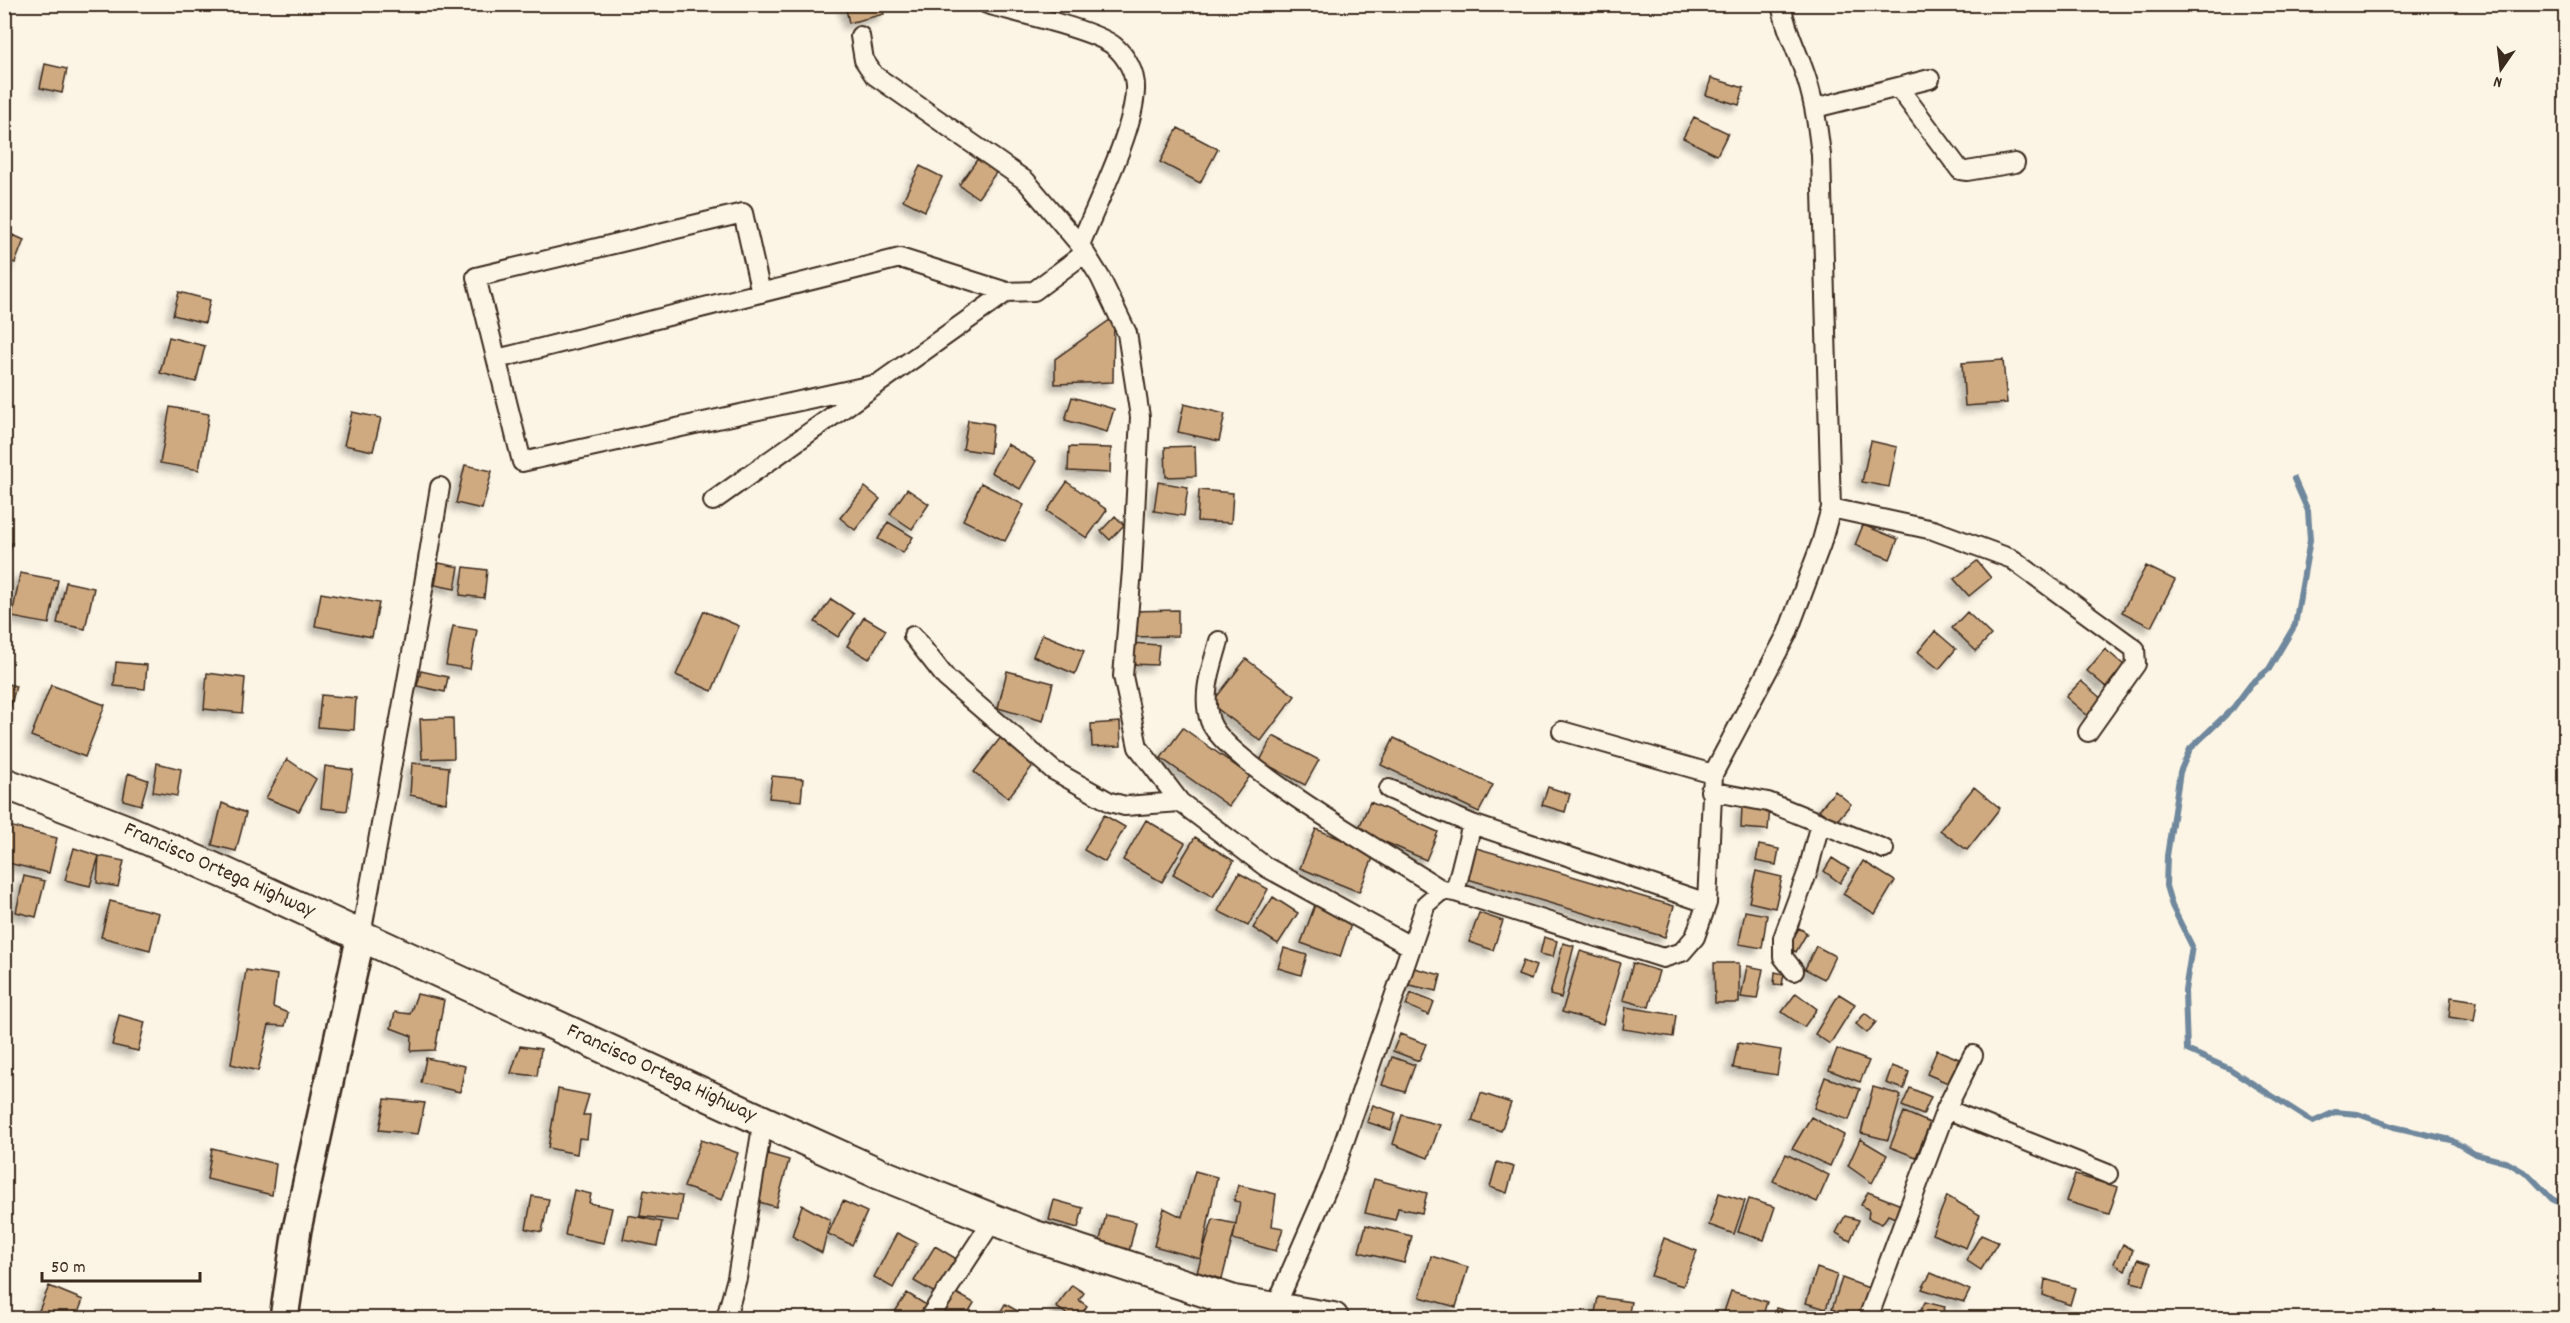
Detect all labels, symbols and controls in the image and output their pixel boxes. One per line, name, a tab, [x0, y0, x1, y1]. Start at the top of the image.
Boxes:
north arrow	[2471, 39, 2531, 99]
text: N	[2491, 69, 2505, 93]
street label: Francisco Ortega Highway	[119, 815, 320, 927]
street label: Francisco Ortega Highway	[561, 1017, 761, 1131]
scale bar	[42, 1245, 200, 1283]
text: 50 m	[51, 1256, 86, 1281]

